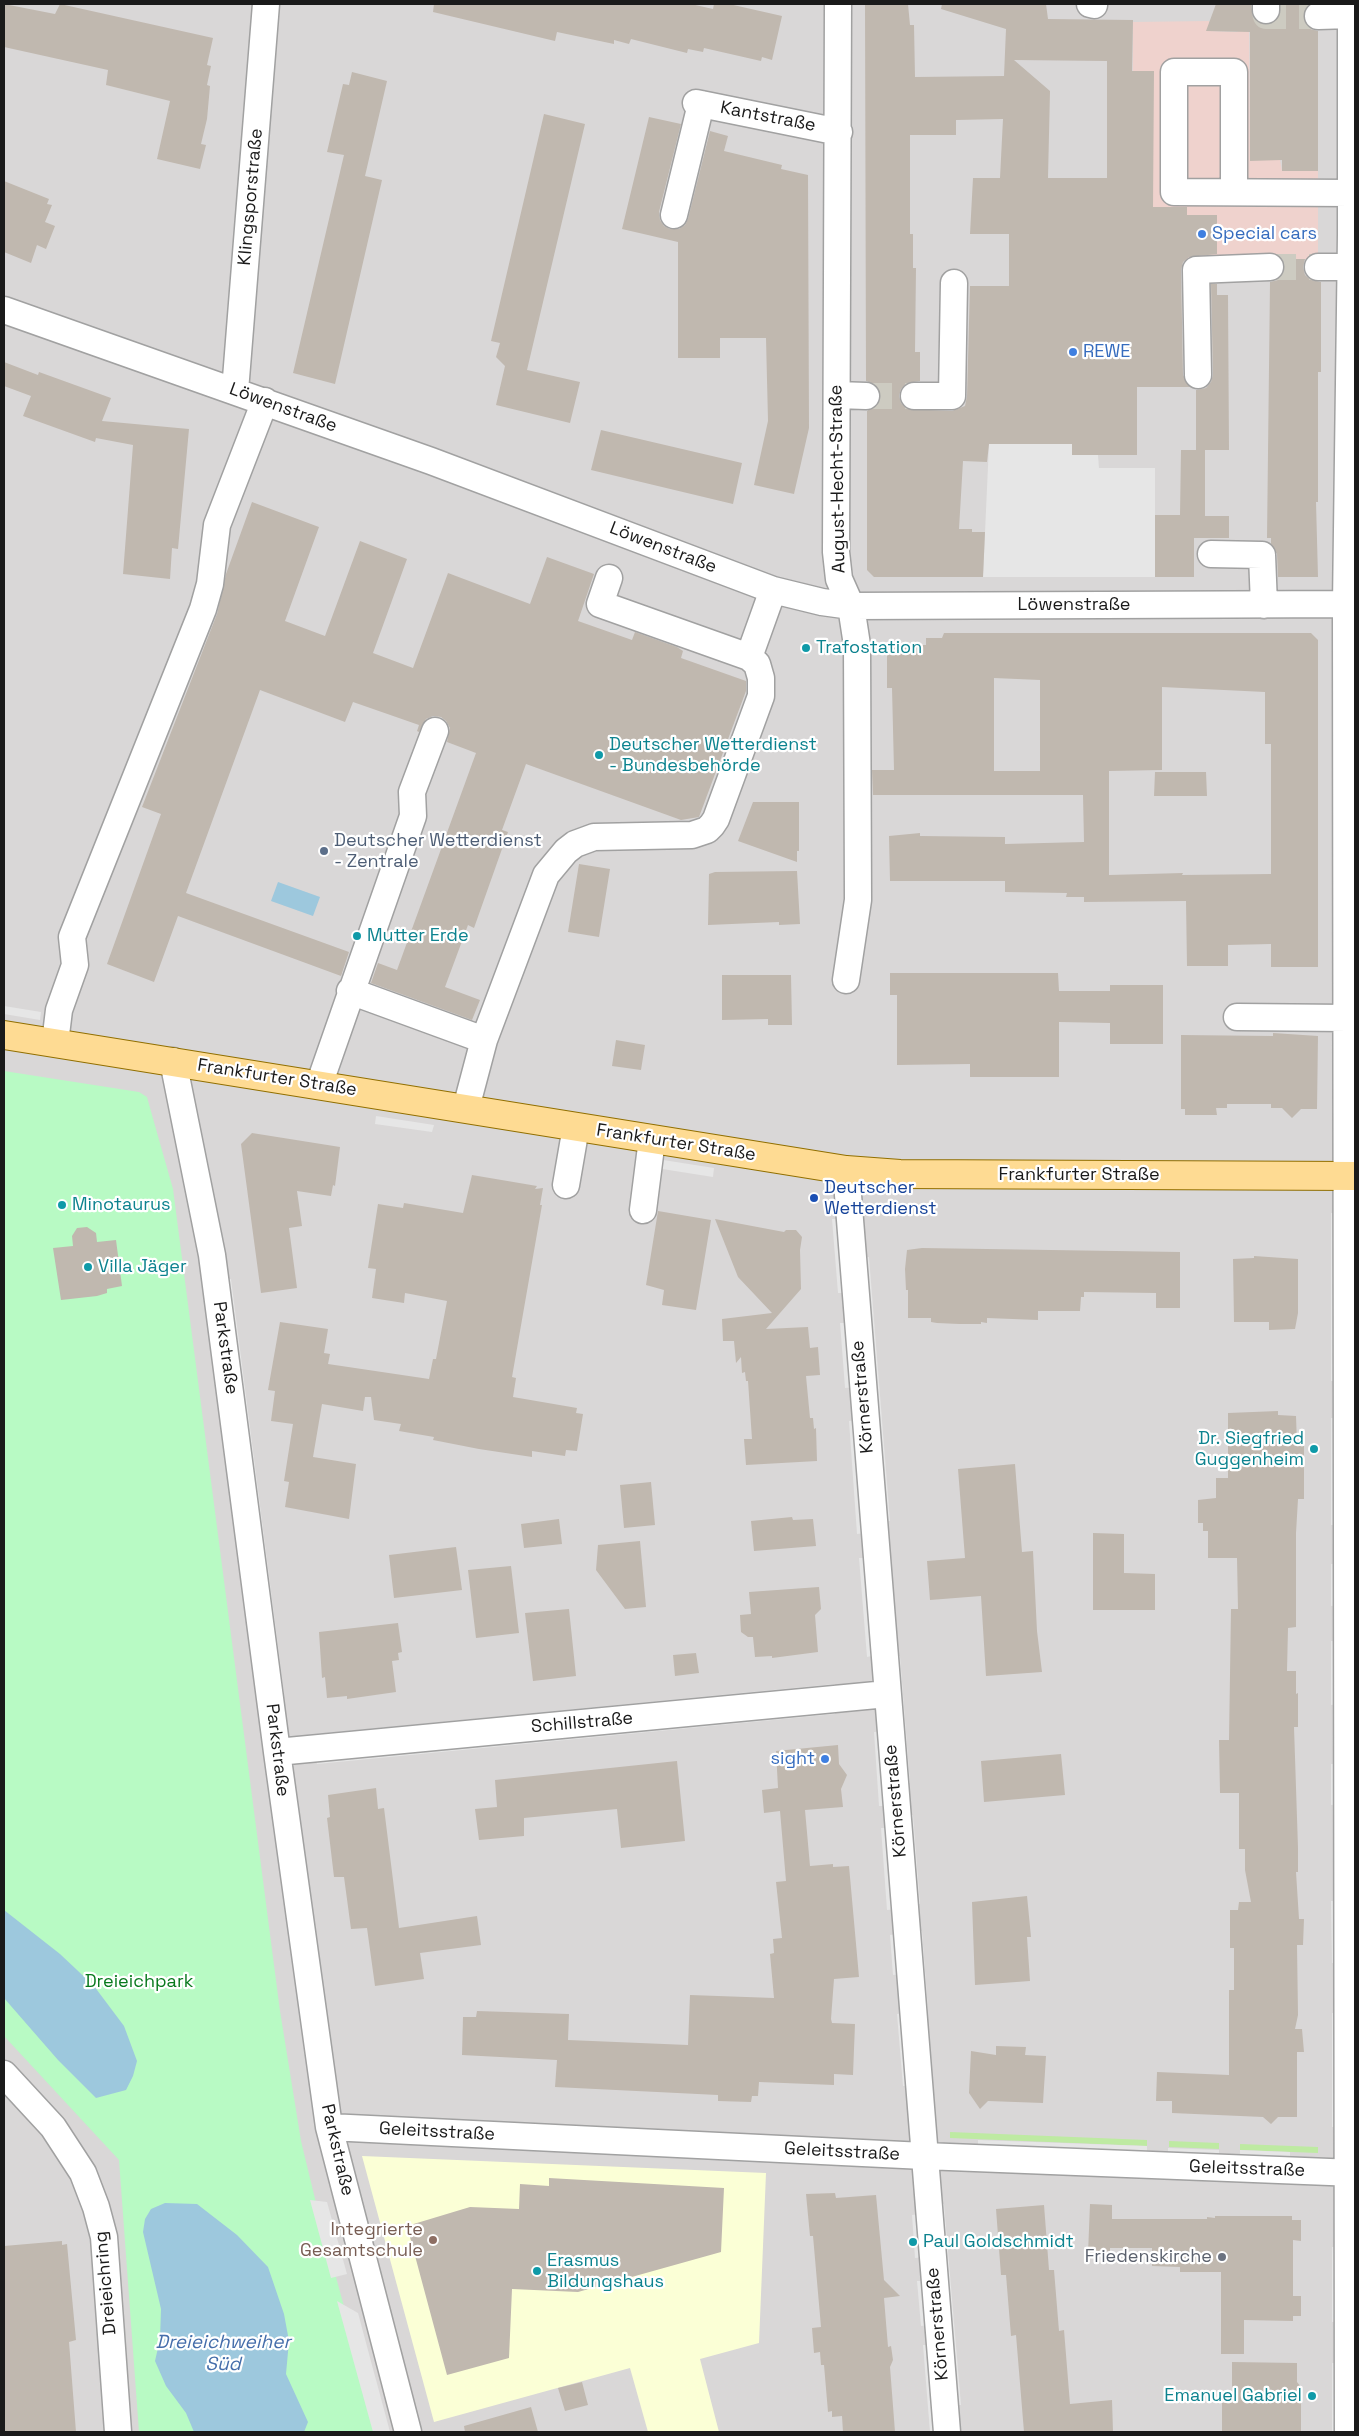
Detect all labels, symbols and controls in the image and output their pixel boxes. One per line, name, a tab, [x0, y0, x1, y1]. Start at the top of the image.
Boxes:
street label: Kantstraße	[718, 97, 818, 137]
street label: Klingsporstraße	[234, 128, 268, 266]
place label: Special cars	[1212, 223, 1317, 245]
marker: Special cars	[1196, 228, 1208, 240]
place label: REWE	[1083, 341, 1130, 363]
marker: REWE	[1067, 346, 1079, 358]
street label: Löwenstraße	[226, 379, 340, 437]
street label: August-Hecht-Straße	[826, 384, 850, 574]
street label: Löwenstraße	[606, 518, 720, 578]
street label: Löwenstraße	[1018, 594, 1130, 616]
place label: Trafostation	[816, 637, 922, 659]
marker: Trafostation	[800, 642, 812, 654]
place label: Deutscher Wetterdienst - Bundesbehörde	[609, 734, 817, 776]
marker: Deutscher Wetterdienst - Bundesbehörde	[593, 749, 605, 761]
place label: Deutscher Wetterdienst - Zentrale	[334, 830, 542, 872]
marker: Deutscher Wetterdienst - Zentrale	[318, 845, 330, 857]
place label: Mutter Erde	[367, 925, 469, 947]
marker: Mutter Erde	[351, 930, 363, 942]
street label: Frankfurter Straße	[196, 1055, 358, 1101]
street label: Frankfurter Straße	[595, 1120, 757, 1166]
street label: Frankfurter Straße	[998, 1164, 1160, 1186]
place label: Deutscher Wetterdienst	[824, 1177, 937, 1220]
marker: Deutscher Wetterdienst	[808, 1192, 820, 1204]
place label: Minotaurus	[72, 1194, 170, 1216]
marker: Minotaurus	[56, 1199, 68, 1211]
place label: Villa Jäger	[98, 1256, 187, 1278]
marker: Villa Jäger	[82, 1261, 94, 1273]
street label: Parkstraße	[208, 1300, 242, 1396]
street label: Körnerstraße	[847, 1340, 879, 1454]
place label: Dr. Siegfried Guggenheim	[1195, 1428, 1304, 1470]
marker: Dr. Siegfried Guggenheim	[1308, 1443, 1320, 1455]
street label: Parkstraße	[261, 1702, 293, 1798]
street label: Schillstraße	[530, 1708, 634, 1738]
street label: Körnerstraße	[880, 1744, 912, 1858]
place label: sight	[770, 1748, 815, 1770]
marker: sight	[819, 1753, 831, 1765]
park label: Dreieichpark	[85, 1971, 193, 1993]
street label: Parkstraße	[316, 2102, 358, 2198]
street label: Geleitsstraße	[378, 2118, 496, 2146]
street label: Geleitsstraße	[783, 2138, 901, 2166]
street label: Geleitsstraße	[1189, 2156, 1305, 2182]
place label: Integrierte Gesamtschule	[300, 2219, 423, 2262]
street label: Dreieichring	[91, 2230, 121, 2336]
place label: Paul Goldschmidt	[923, 2231, 1074, 2253]
marker: Integrierte Gesamtschule	[427, 2234, 439, 2246]
marker: Paul Goldschmidt	[907, 2236, 919, 2248]
place label: Friedenskirche	[1085, 2246, 1212, 2268]
place label: Erasmus Bildungshaus	[547, 2250, 664, 2292]
marker: Friedenskirche	[1216, 2251, 1228, 2263]
marker: Erasmus Bildungshaus	[531, 2265, 543, 2277]
street label: Körnerstraße	[922, 2267, 954, 2381]
water label: Dreieichweiher Süd	[155, 2332, 291, 2376]
place label: Emanuel Gabriel	[1164, 2385, 1302, 2407]
marker: Emanuel Gabriel	[1306, 2390, 1318, 2402]

